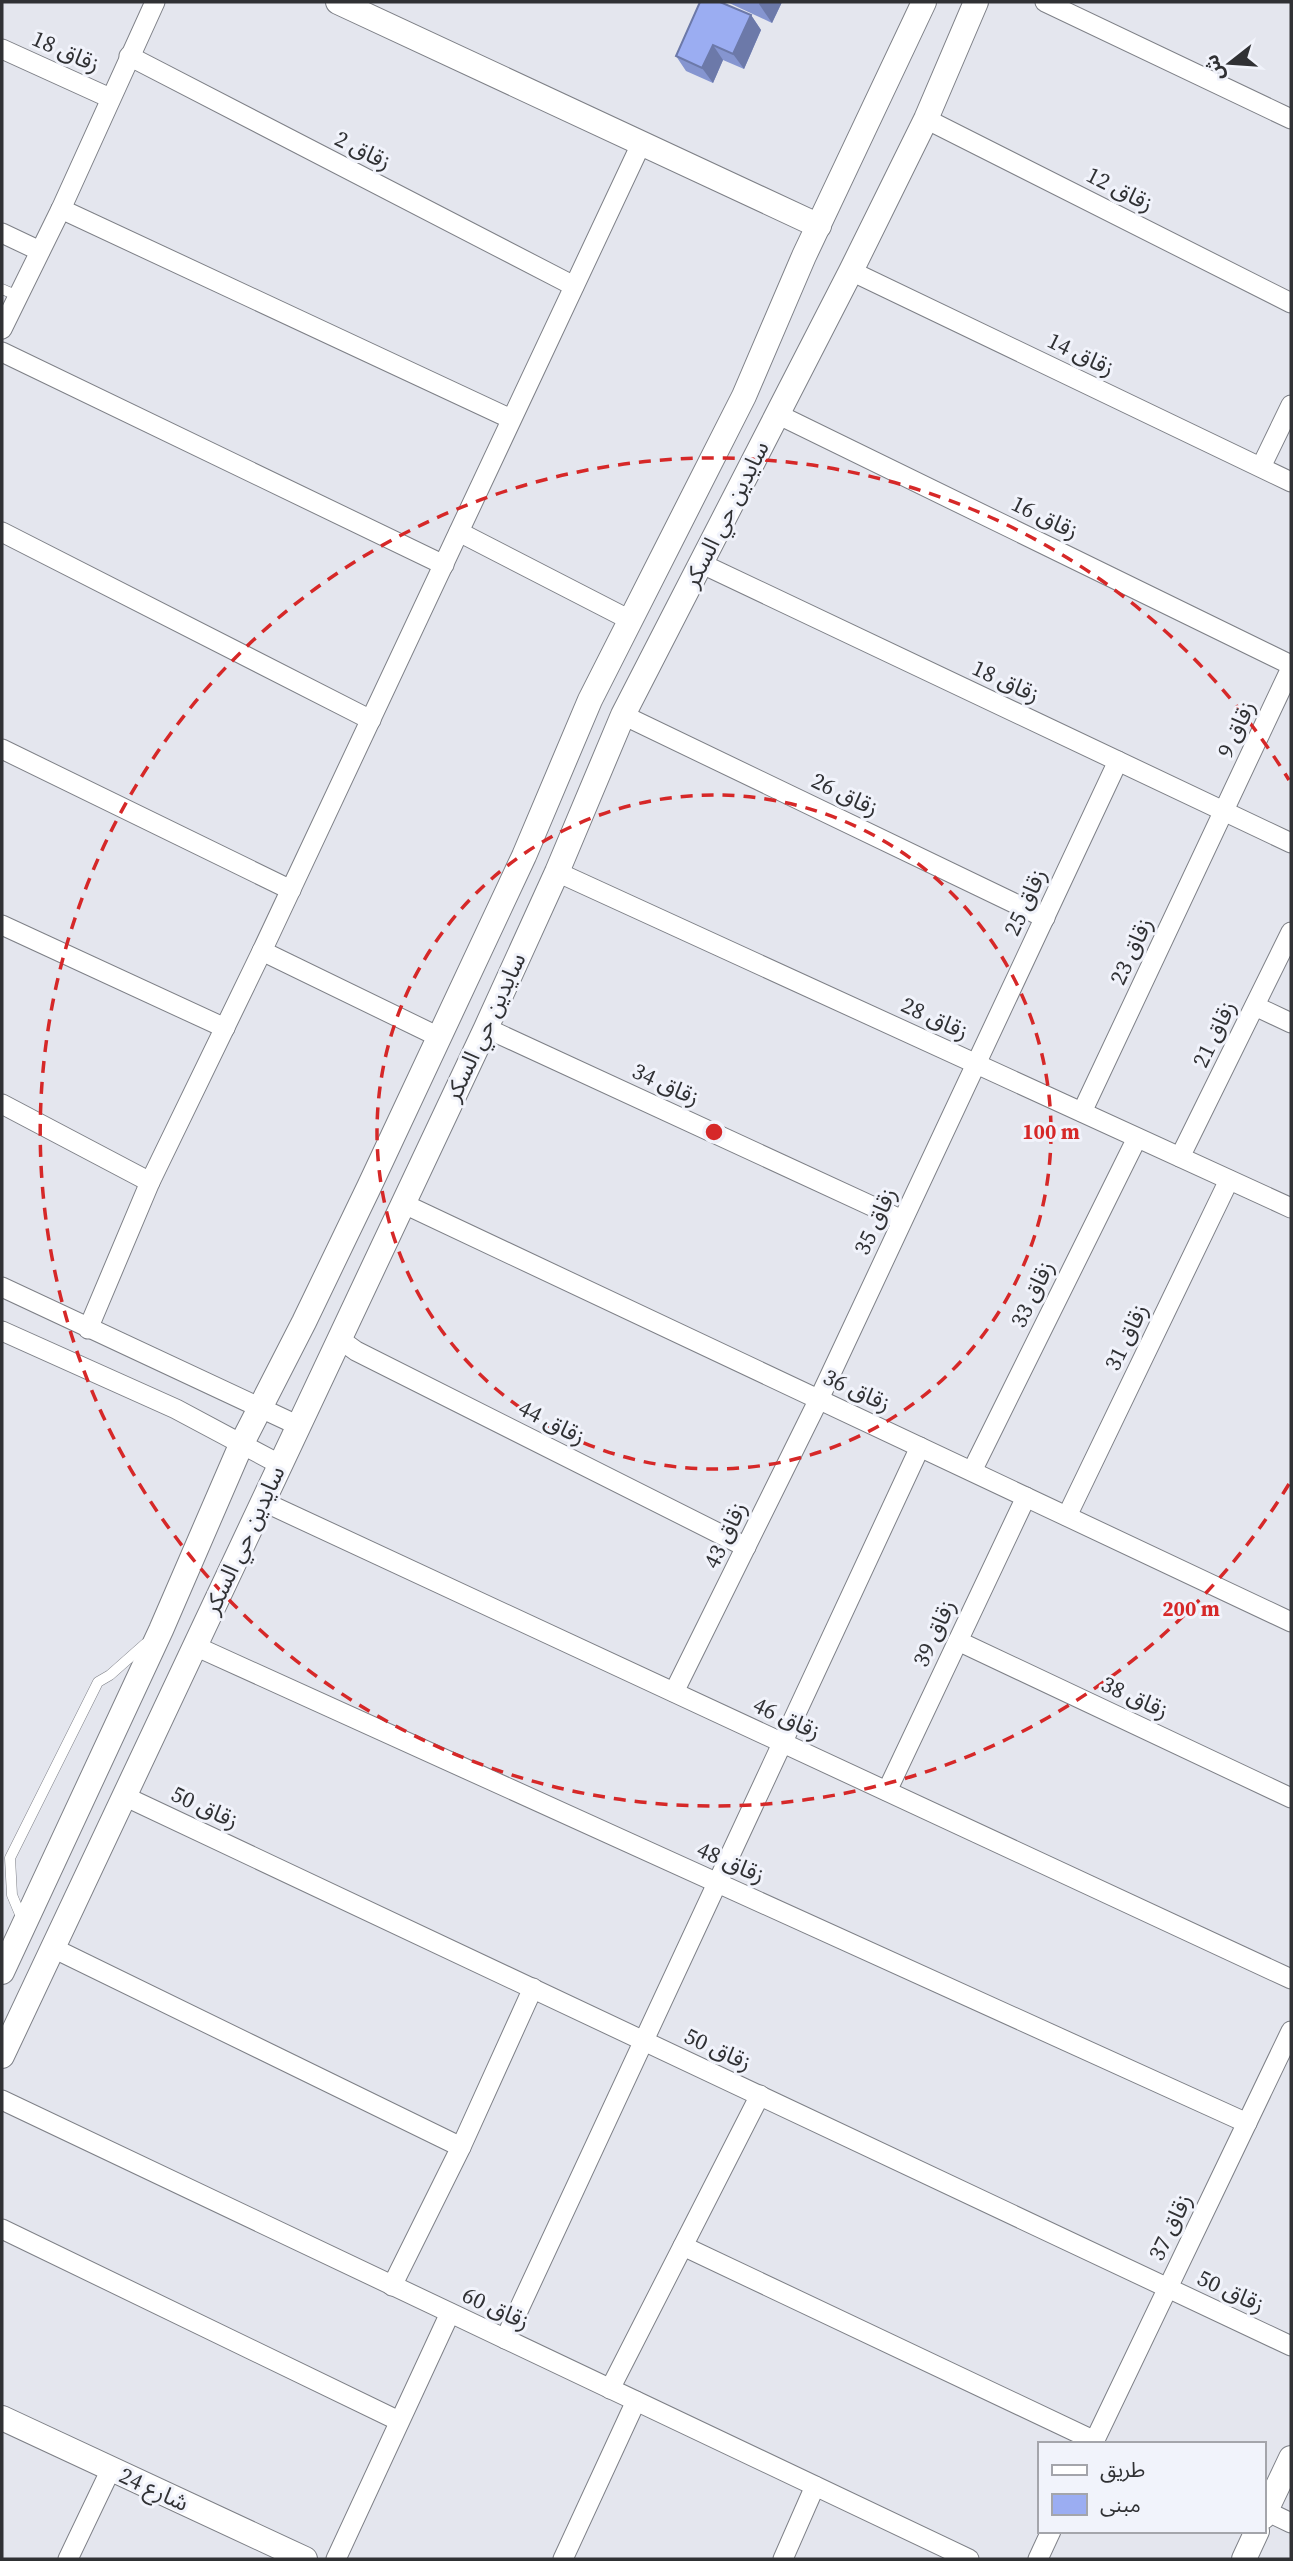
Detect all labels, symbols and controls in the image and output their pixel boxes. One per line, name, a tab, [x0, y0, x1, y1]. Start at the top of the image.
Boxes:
street label: زقاق 18	[27, 22, 105, 80]
north arrow	[1195, 28, 1265, 98]
text: ش	[1198, 52, 1230, 84]
street label: زقاق 2	[329, 122, 397, 178]
street label: زقاق 12	[1081, 159, 1159, 219]
street label: زقاق 14	[1042, 324, 1120, 384]
street label: سايدين حي السكر	[675, 435, 778, 594]
street label: زقاق 16	[1006, 487, 1084, 547]
street label: زقاق 18	[967, 652, 1045, 710]
street label: زقاق 9	[1209, 695, 1263, 763]
street label: زقاق 26	[806, 764, 884, 824]
street label: زقاق 25	[996, 863, 1054, 941]
street label: زقاق 23	[1102, 912, 1160, 990]
street label: سايدين حي السكر	[436, 948, 535, 1108]
street label: زقاق 28	[896, 989, 974, 1047]
street label: زقاق 21	[1184, 995, 1244, 1073]
street label: زقاق 34	[627, 1055, 705, 1113]
text: 100 m	[1022, 1117, 1080, 1146]
centre of rings	[702, 1120, 726, 1144]
street label: زقاق 35	[846, 1182, 904, 1260]
street label: زقاق 33	[1002, 1255, 1062, 1333]
street label: زقاق 31	[1096, 1298, 1156, 1376]
street label: زقاق 36	[818, 1361, 896, 1419]
street label: زقاق 44	[513, 1392, 591, 1452]
street label: سايدين حي السكر	[195, 1461, 294, 1621]
street label: زقاق 43	[695, 1496, 755, 1574]
street label: زقاق 39	[905, 1594, 963, 1672]
text: 200 m	[1162, 1594, 1220, 1623]
street label: زقاق 38	[1096, 1668, 1174, 1726]
street label: زقاق 46	[748, 1689, 826, 1747]
street label: زقاق 50	[166, 1778, 244, 1836]
street label: زقاق 48	[692, 1833, 770, 1891]
street label: زقاق 50	[679, 2020, 757, 2078]
street label: زقاق 37	[1140, 2188, 1200, 2266]
street label: زقاق 50	[1192, 2262, 1270, 2320]
street label: زقاق 60	[457, 2279, 535, 2337]
legend	[1038, 2442, 1265, 2533]
text: طريق	[1100, 2455, 1145, 2484]
street label: شارع 24	[114, 2459, 194, 2520]
text: مبنى	[1100, 2490, 1141, 2519]

